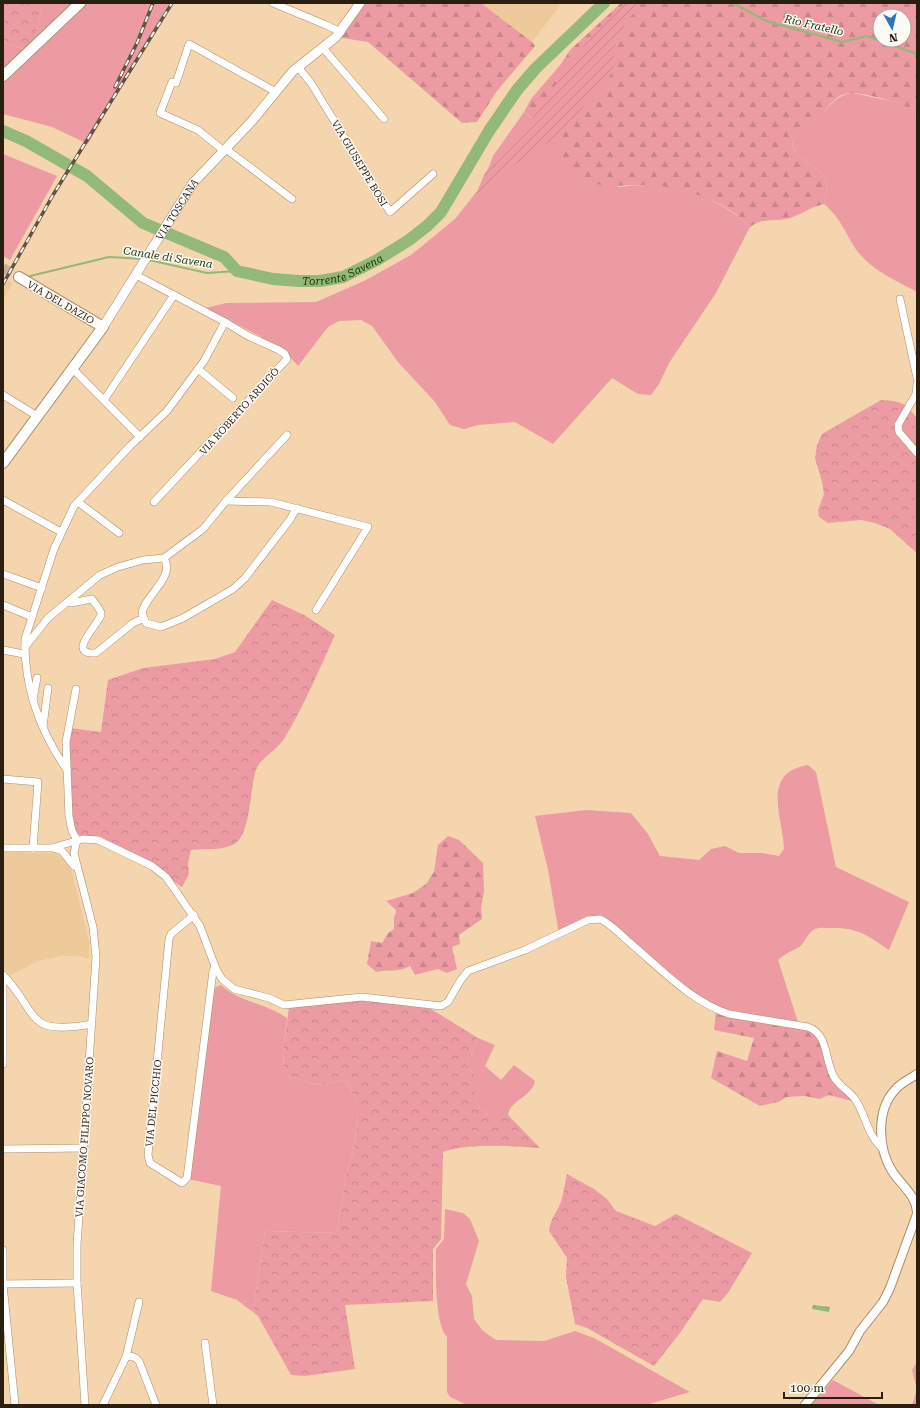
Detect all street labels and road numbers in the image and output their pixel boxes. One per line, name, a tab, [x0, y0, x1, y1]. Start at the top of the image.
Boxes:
street label: VIA GIUSEPPE BOSI	[329, 118, 390, 209]
street label: VIA TOSCANA	[154, 177, 200, 242]
street label: VIA DEL DAZIO	[25, 279, 96, 326]
street label: VIA ROBERTO ARDIGÒ	[197, 366, 281, 457]
street label: VIA GIACOMO FILIPPO NOVARO	[73, 1056, 96, 1218]
street label: VIA DEL PICCHIO	[143, 1059, 164, 1147]

